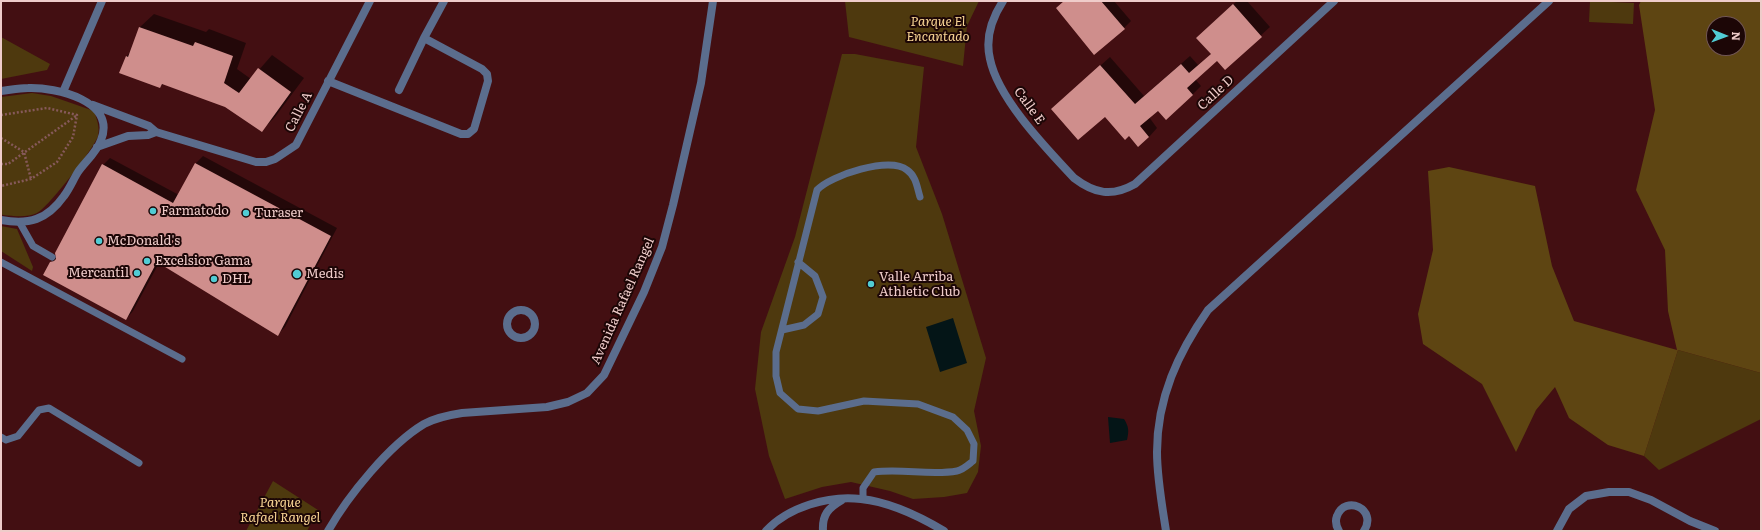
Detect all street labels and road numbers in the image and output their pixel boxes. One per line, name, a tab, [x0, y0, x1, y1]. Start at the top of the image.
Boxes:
street label: Calle D	[1195, 72, 1237, 114]
street label: Calle E	[1010, 84, 1048, 128]
street label: Calle A	[282, 89, 316, 135]
street label: Avenida Rafael Rangel	[588, 235, 658, 367]

